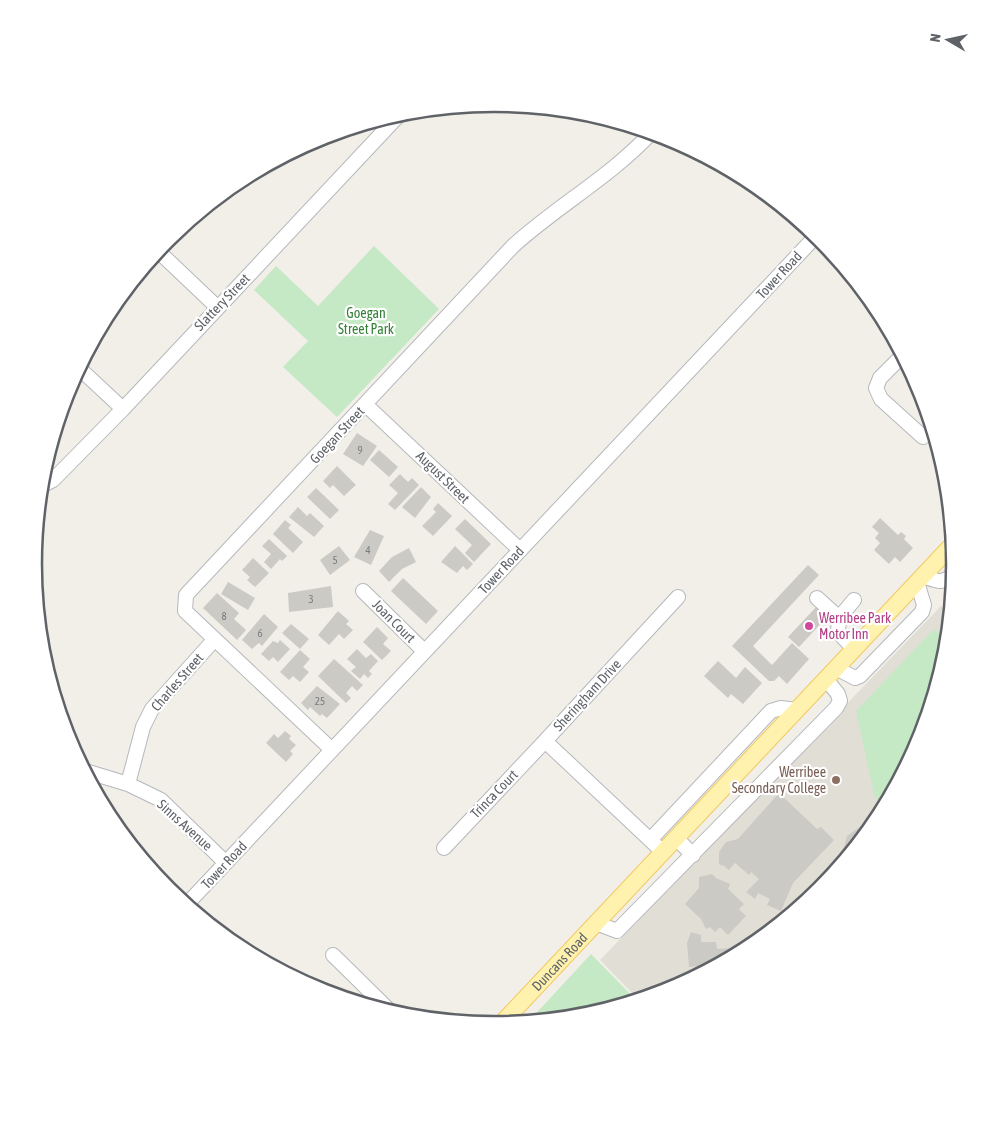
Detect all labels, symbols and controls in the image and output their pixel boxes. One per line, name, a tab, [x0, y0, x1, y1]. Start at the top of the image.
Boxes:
north arrow	[923, 15, 973, 65]
text: N	[927, 33, 944, 43]
street label: Tower Road	[753, 248, 805, 302]
street label: Slattery Street	[191, 270, 253, 334]
park label: Goegan Street Park	[338, 305, 394, 337]
street label: Goegan Street	[307, 403, 367, 467]
house number: 9	[357, 444, 363, 456]
street label: August Street	[413, 448, 473, 506]
street label: Tower Road	[475, 543, 527, 597]
house number: 4	[365, 544, 371, 556]
house number: 5	[332, 554, 338, 566]
house number: 3	[308, 593, 314, 605]
street label: Joan Court	[369, 596, 419, 646]
house number: 8	[221, 610, 227, 622]
place label: Werribee Park Motor Inn	[819, 610, 891, 642]
marker: Werribee Park Motor Inn	[803, 620, 815, 632]
house number: 6	[257, 627, 263, 639]
street label: Charles Street	[148, 650, 206, 714]
street label: Sheringham Drive	[550, 656, 624, 734]
house number: 25	[315, 695, 325, 707]
place label: Werribee Secondary College	[732, 764, 826, 796]
street label: Trinca Court	[467, 767, 521, 821]
marker: Werribee Secondary College	[830, 774, 842, 786]
street label: Sinns Avenue	[154, 796, 216, 854]
street label: Tower Road	[198, 838, 250, 892]
street label: Duncans Road	[529, 930, 591, 994]

